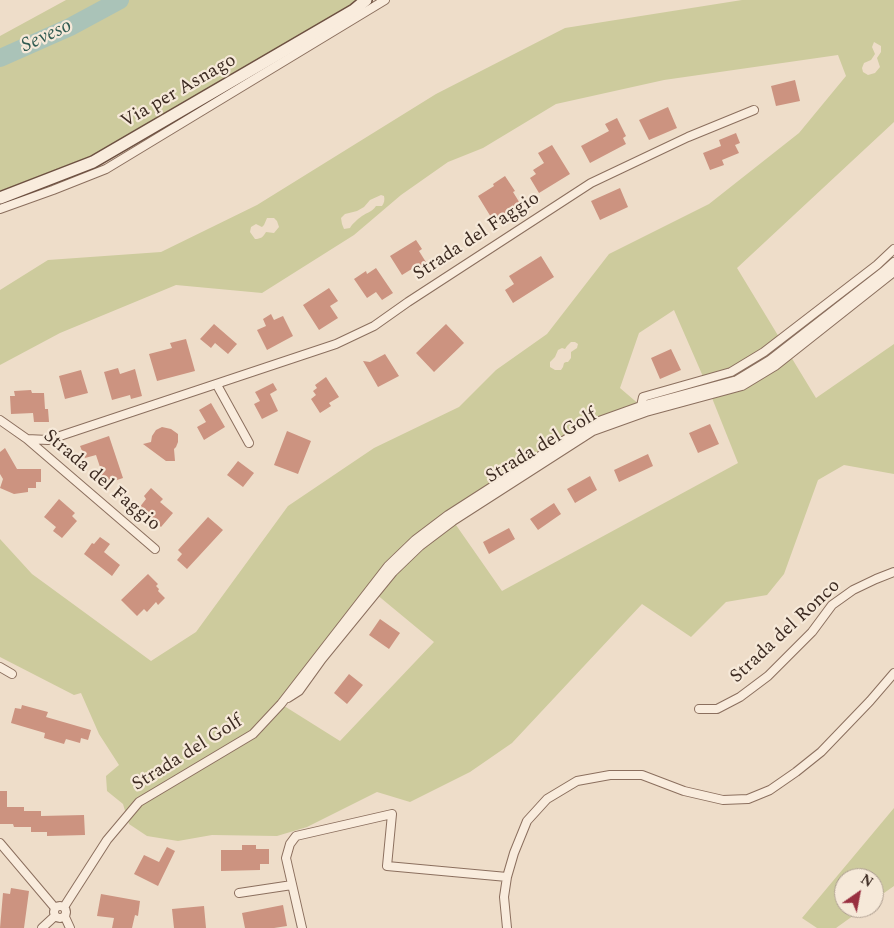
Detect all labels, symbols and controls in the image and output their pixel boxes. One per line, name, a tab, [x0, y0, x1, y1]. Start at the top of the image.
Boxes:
water label: Seveso	[18, 15, 76, 59]
street label: Via per Asnago	[117, 50, 241, 134]
street label: Strada del Faggio	[410, 188, 544, 286]
street label: Strada del Golf	[482, 405, 602, 489]
street label: Strada del Faggio	[38, 425, 164, 537]
street label: Strada del Ronco	[726, 575, 846, 689]
street label: Strada del Golf	[129, 711, 247, 797]
north arrow	[834, 868, 884, 918]
text: N	[856, 869, 877, 893]

